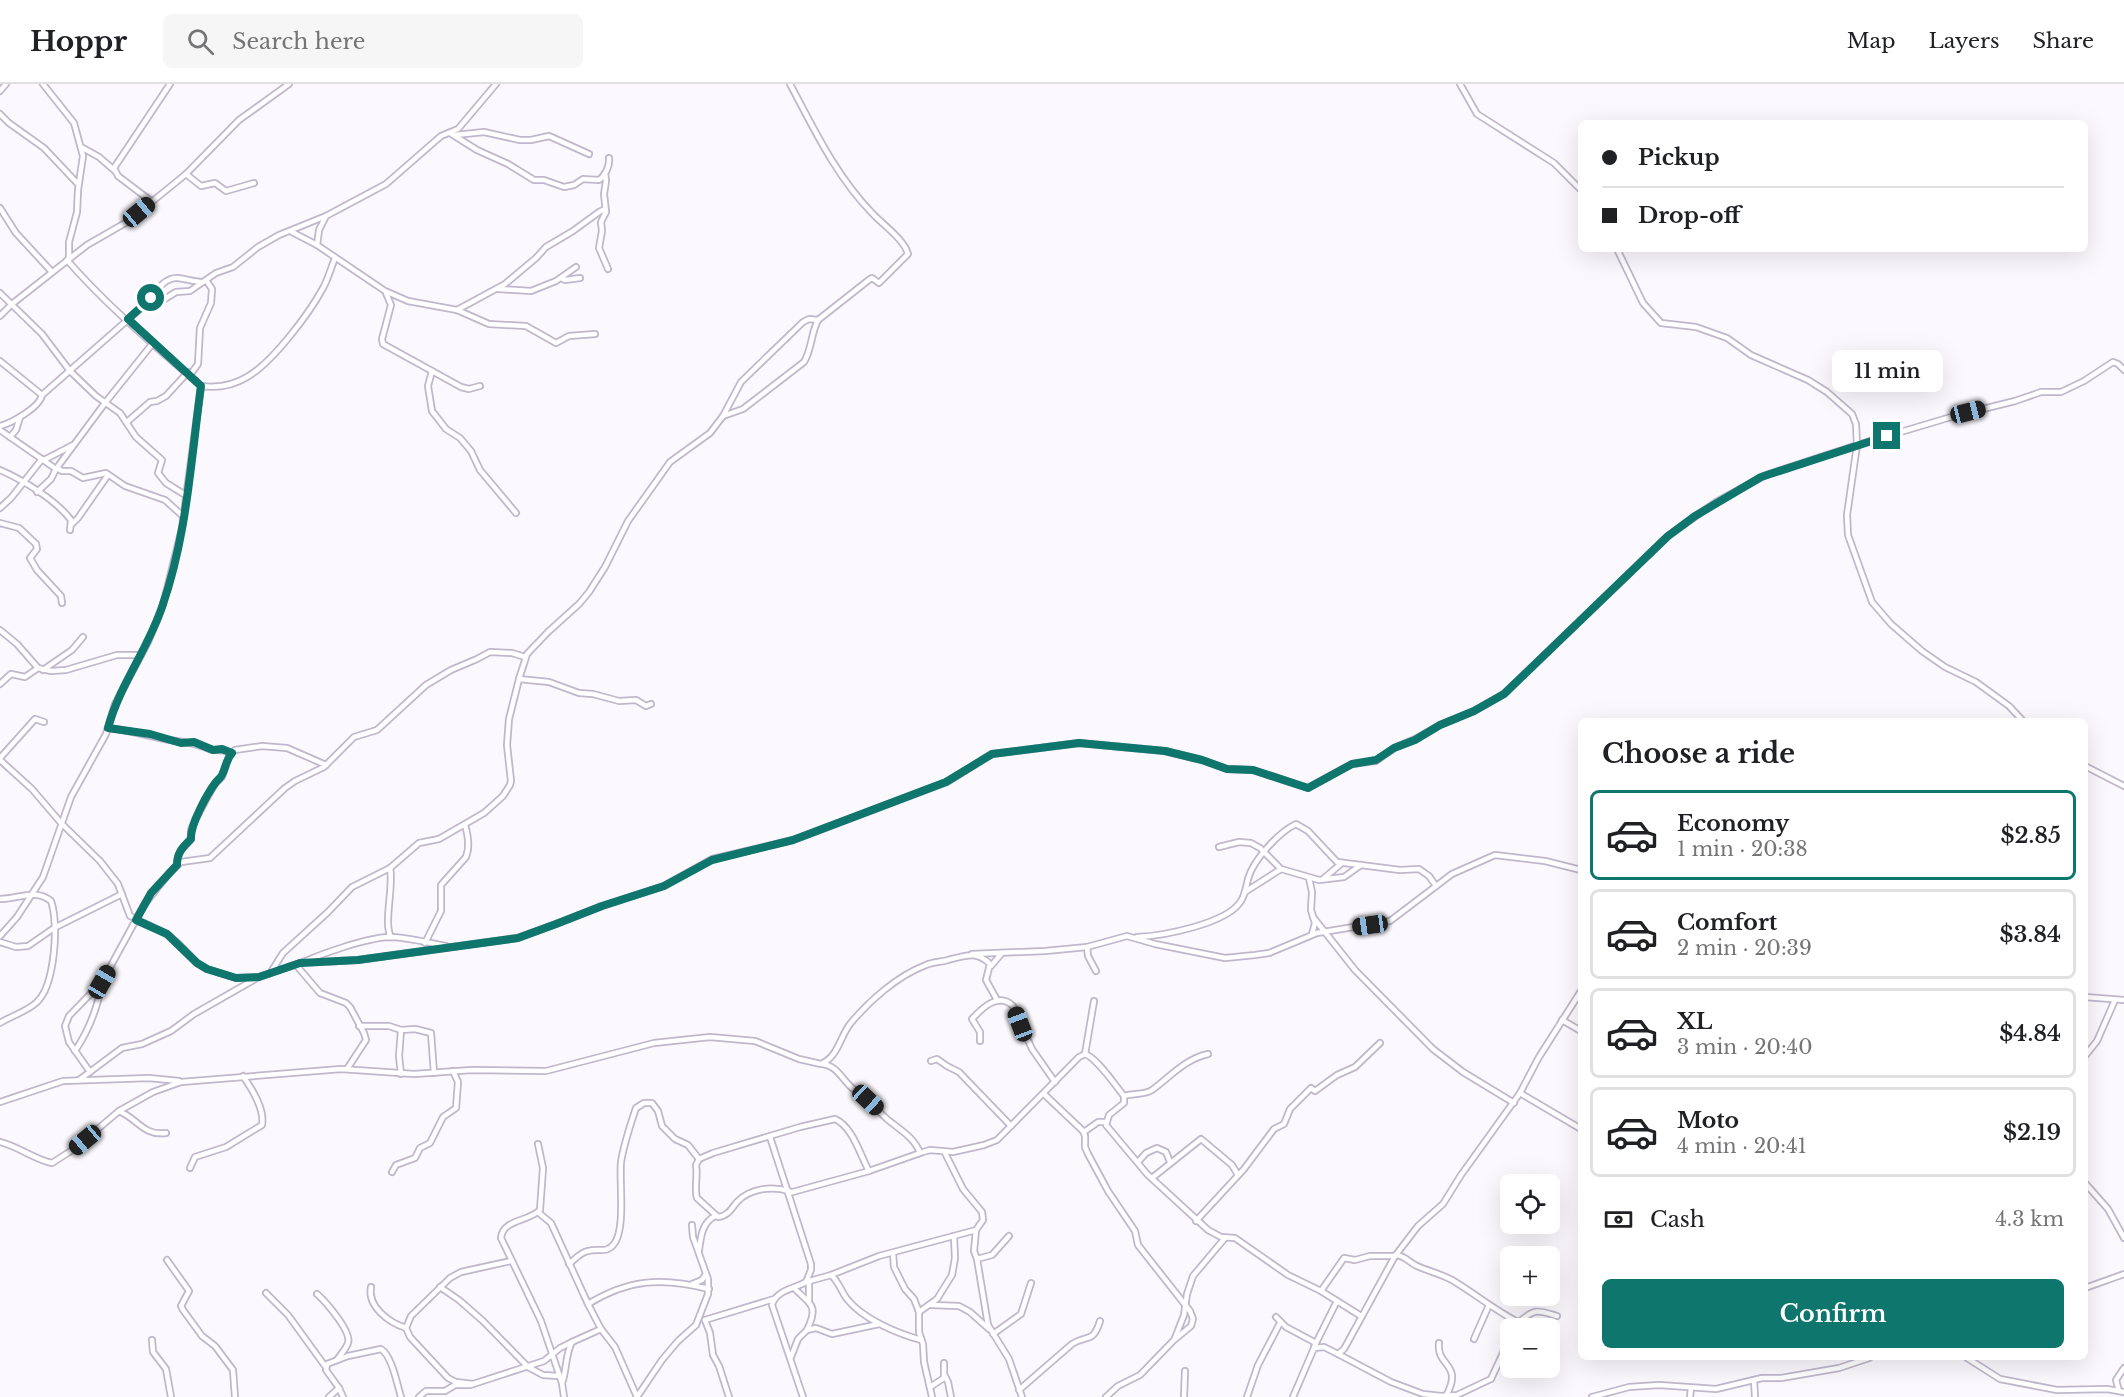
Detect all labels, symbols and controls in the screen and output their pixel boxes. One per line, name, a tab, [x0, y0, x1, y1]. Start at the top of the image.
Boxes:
search box	[163, 14, 583, 68]
text: Hoppr	[30, 24, 127, 59]
icon: search	[184, 25, 217, 58]
text: Search here	[232, 28, 365, 55]
text: Map	[1847, 28, 1896, 54]
text: Layers	[1929, 28, 2000, 54]
text: Share	[2033, 28, 2094, 54]
text: Pickup	[1638, 144, 1720, 171]
car	[119, 194, 159, 230]
text: Drop-off	[1638, 202, 1740, 229]
route start	[137, 284, 164, 311]
callout: 11 min	[1832, 349, 1942, 391]
text: 11 min	[1854, 359, 1921, 383]
car	[1948, 399, 1988, 425]
route end	[1873, 422, 1900, 449]
text: Choose a ride	[1602, 737, 1795, 770]
icon: car	[1605, 808, 1659, 862]
text: Economy	[1677, 810, 1789, 837]
text: $2.85	[2000, 822, 2061, 849]
text: 1 min · 20:38	[1677, 837, 1808, 861]
icon: car	[1605, 907, 1659, 961]
text: Comfort	[1677, 909, 1777, 936]
car	[1351, 914, 1389, 936]
text: $3.84	[2000, 921, 2061, 948]
text: 2 min · 20:39	[1677, 936, 1812, 960]
car	[85, 962, 119, 1002]
car	[1005, 1004, 1035, 1044]
icon: car	[1605, 1006, 1659, 1060]
text: XL	[1677, 1008, 1712, 1035]
text: $4.84	[1999, 1020, 2061, 1047]
text: 3 min · 20:40	[1677, 1035, 1813, 1059]
car	[849, 1081, 887, 1119]
icon: car	[1605, 1105, 1659, 1159]
text: Moto	[1677, 1107, 1739, 1134]
text: $2.19	[2003, 1119, 2061, 1146]
car	[65, 1122, 105, 1158]
text: 4 min · 20:41	[1677, 1134, 1807, 1158]
map controls	[1500, 1174, 1560, 1378]
button: locate	[1500, 1174, 1560, 1234]
icon: cash	[1602, 1203, 1635, 1236]
text: Cash	[1650, 1206, 1705, 1233]
text: 4.3 km	[1995, 1207, 2064, 1231]
button: +	[1500, 1246, 1560, 1306]
button: Confirm	[1602, 1279, 2064, 1348]
button: −	[1500, 1318, 1560, 1378]

